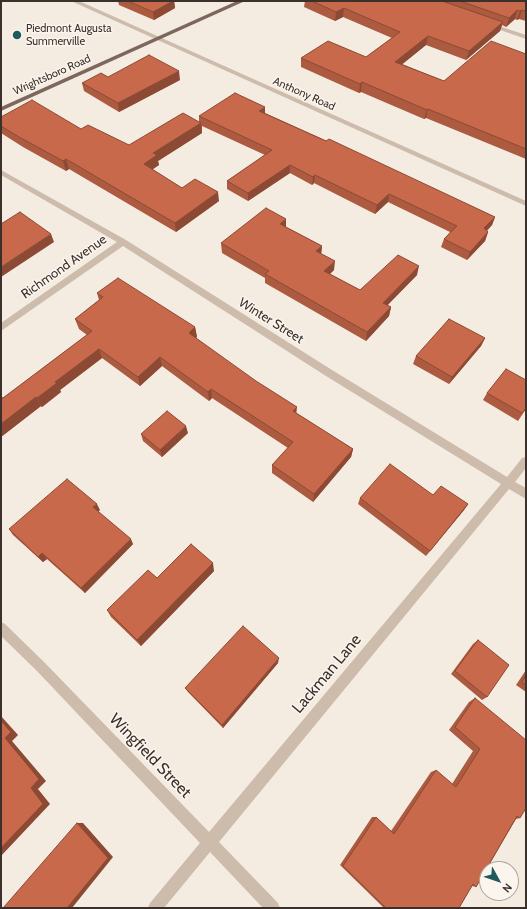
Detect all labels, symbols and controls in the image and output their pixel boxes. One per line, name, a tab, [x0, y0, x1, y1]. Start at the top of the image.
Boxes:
place label: Piedmont Augusta Summerville	[26, 22, 111, 48]
marker: Piedmont Augusta Summerville	[11, 29, 23, 41]
street label: Wrightsboro Road	[11, 52, 93, 98]
street label: Anthony Road	[271, 74, 337, 114]
street label: Richmond Avenue	[18, 232, 110, 302]
street label: Winter Street	[236, 295, 306, 347]
street label: Lackman Lane	[288, 631, 366, 717]
street label: Wingfield Street	[105, 710, 195, 802]
north arrow	[479, 861, 519, 901]
text: N	[500, 881, 515, 896]

